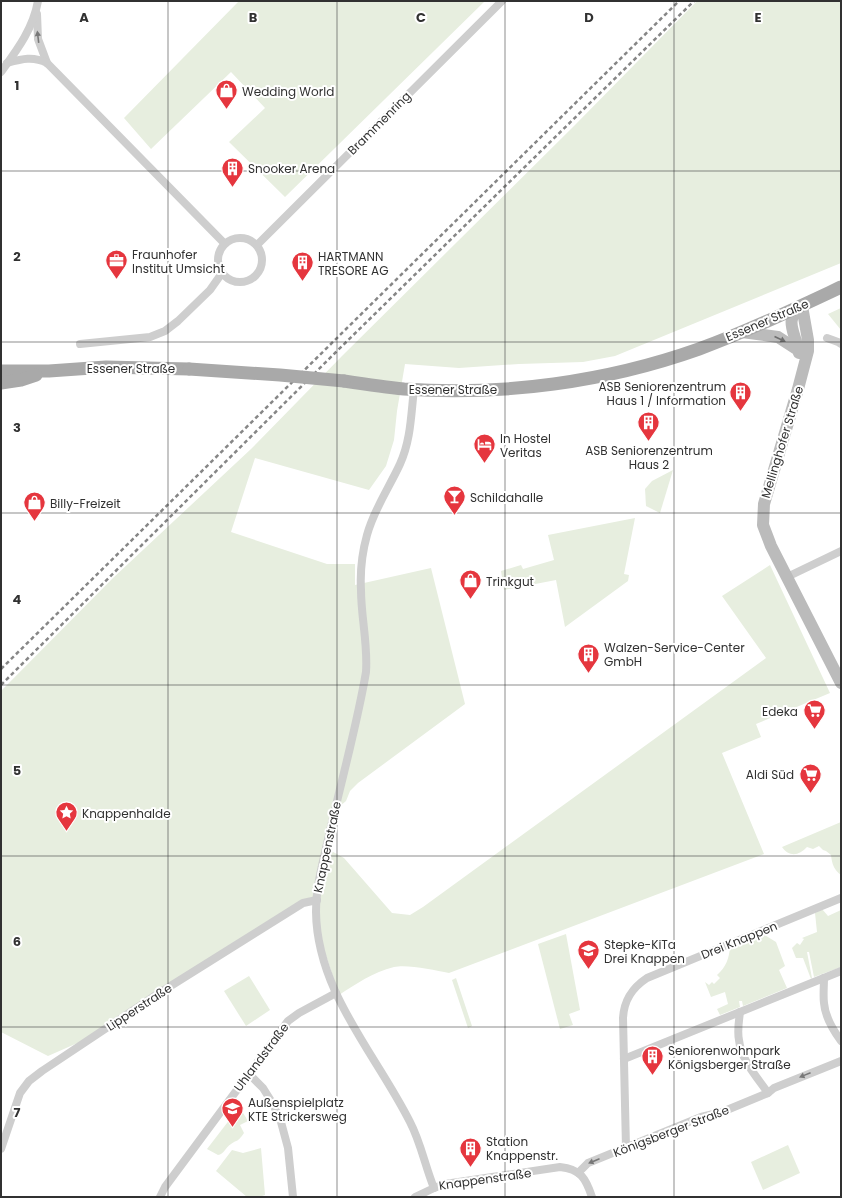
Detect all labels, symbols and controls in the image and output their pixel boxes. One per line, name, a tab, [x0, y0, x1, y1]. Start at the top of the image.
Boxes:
text: A	[79, 8, 89, 27]
text: B	[249, 8, 258, 27]
text: C	[416, 8, 426, 27]
text: D	[584, 8, 594, 27]
text: E	[754, 8, 762, 27]
one-way arrow	[35, 31, 41, 43]
text: 1	[15, 76, 19, 95]
shop icon: Wedding World	[213, 78, 239, 111]
place label: Wedding World	[242, 83, 334, 100]
street label: Brammenring	[344, 88, 414, 158]
building icon: Snooker Arena	[220, 155, 246, 188]
place label: Snooker Arena	[248, 160, 335, 177]
place label: Fraunhofer Institut Umsicht	[132, 246, 225, 277]
text: 2	[13, 247, 21, 266]
office icon: Fraunhofer Institut Umsicht	[104, 248, 130, 281]
place label: HARTMANN TRESORE AG	[318, 248, 389, 279]
building icon: HARTMANN TRESORE AG	[289, 250, 315, 283]
street label: Essener Straße	[723, 295, 811, 345]
one-way arrow	[775, 336, 786, 342]
street label: Essener Straße	[87, 360, 175, 377]
place label: ASB Seniorenzentrum Haus 1 / Information	[598, 378, 726, 409]
building icon: ASB Seniorenzentrum Haus 1 / Information	[728, 380, 754, 413]
street label: Essener Straße	[409, 381, 497, 398]
street label: Mellinghofer Straße	[757, 384, 807, 500]
building icon: ASB Seniorenzentrum Haus 2	[636, 410, 662, 443]
text: 3	[13, 418, 21, 437]
place label: In Hostel Veritas	[500, 430, 551, 461]
hotel icon: In Hostel Veritas	[472, 432, 498, 465]
place label: ASB Seniorenzentrum Haus 2	[585, 442, 713, 473]
bar icon: Schildahalle	[441, 484, 467, 517]
place label: Schildahalle	[470, 489, 543, 506]
shop icon: Billy-Freizeit	[22, 490, 48, 523]
place label: Billy-Freizeit	[50, 495, 121, 512]
shop icon: Trinkgut	[457, 568, 483, 601]
place label: Trinkgut	[486, 573, 534, 590]
text: 4	[13, 590, 22, 609]
place label: Walzen-Service-Center GmbH	[604, 639, 745, 670]
building icon: Walzen-Service-Center GmbH	[575, 641, 601, 674]
supermarket icon: Edeka	[801, 698, 827, 731]
place label: Edeka	[762, 703, 798, 720]
text: 5	[13, 761, 21, 780]
supermarket icon: Aldi Süd	[797, 761, 823, 794]
place label: Aldi Süd	[746, 766, 794, 783]
place icon: Knappenhalde	[54, 800, 80, 833]
street label: Knappenstraße	[309, 800, 345, 894]
place label: Knappenhalde	[82, 805, 171, 822]
street label: Drei Knappen	[698, 917, 780, 963]
text: 6	[13, 932, 21, 951]
place label: Stepke-KiTa Drei Knappen	[604, 936, 685, 967]
school or university icon: Stepke-KiTa Drei Knappen	[576, 938, 602, 971]
street label: Lipperstraße	[103, 979, 175, 1035]
street label: Uhlandstraße	[230, 1019, 292, 1095]
place label: Seniorenwohnpark Königsberger Straße	[668, 1042, 791, 1073]
building icon: Seniorenwohnpark Königsberger Straße	[639, 1044, 665, 1077]
one-way arrow	[798, 1073, 810, 1079]
place label: Außenspielplatz KTE Strickersweg	[248, 1094, 347, 1125]
school or university icon: Außenspielplatz KTE Strickersweg	[219, 1096, 245, 1129]
street label: Königsberger Straße	[611, 1101, 731, 1161]
text: 7	[14, 1103, 21, 1122]
place label: Station Knappenstr.	[486, 1133, 558, 1164]
building icon: Station Knappenstr.	[458, 1135, 484, 1168]
one-way arrow	[588, 1158, 600, 1164]
street label: Knappenstraße	[438, 1164, 532, 1194]

